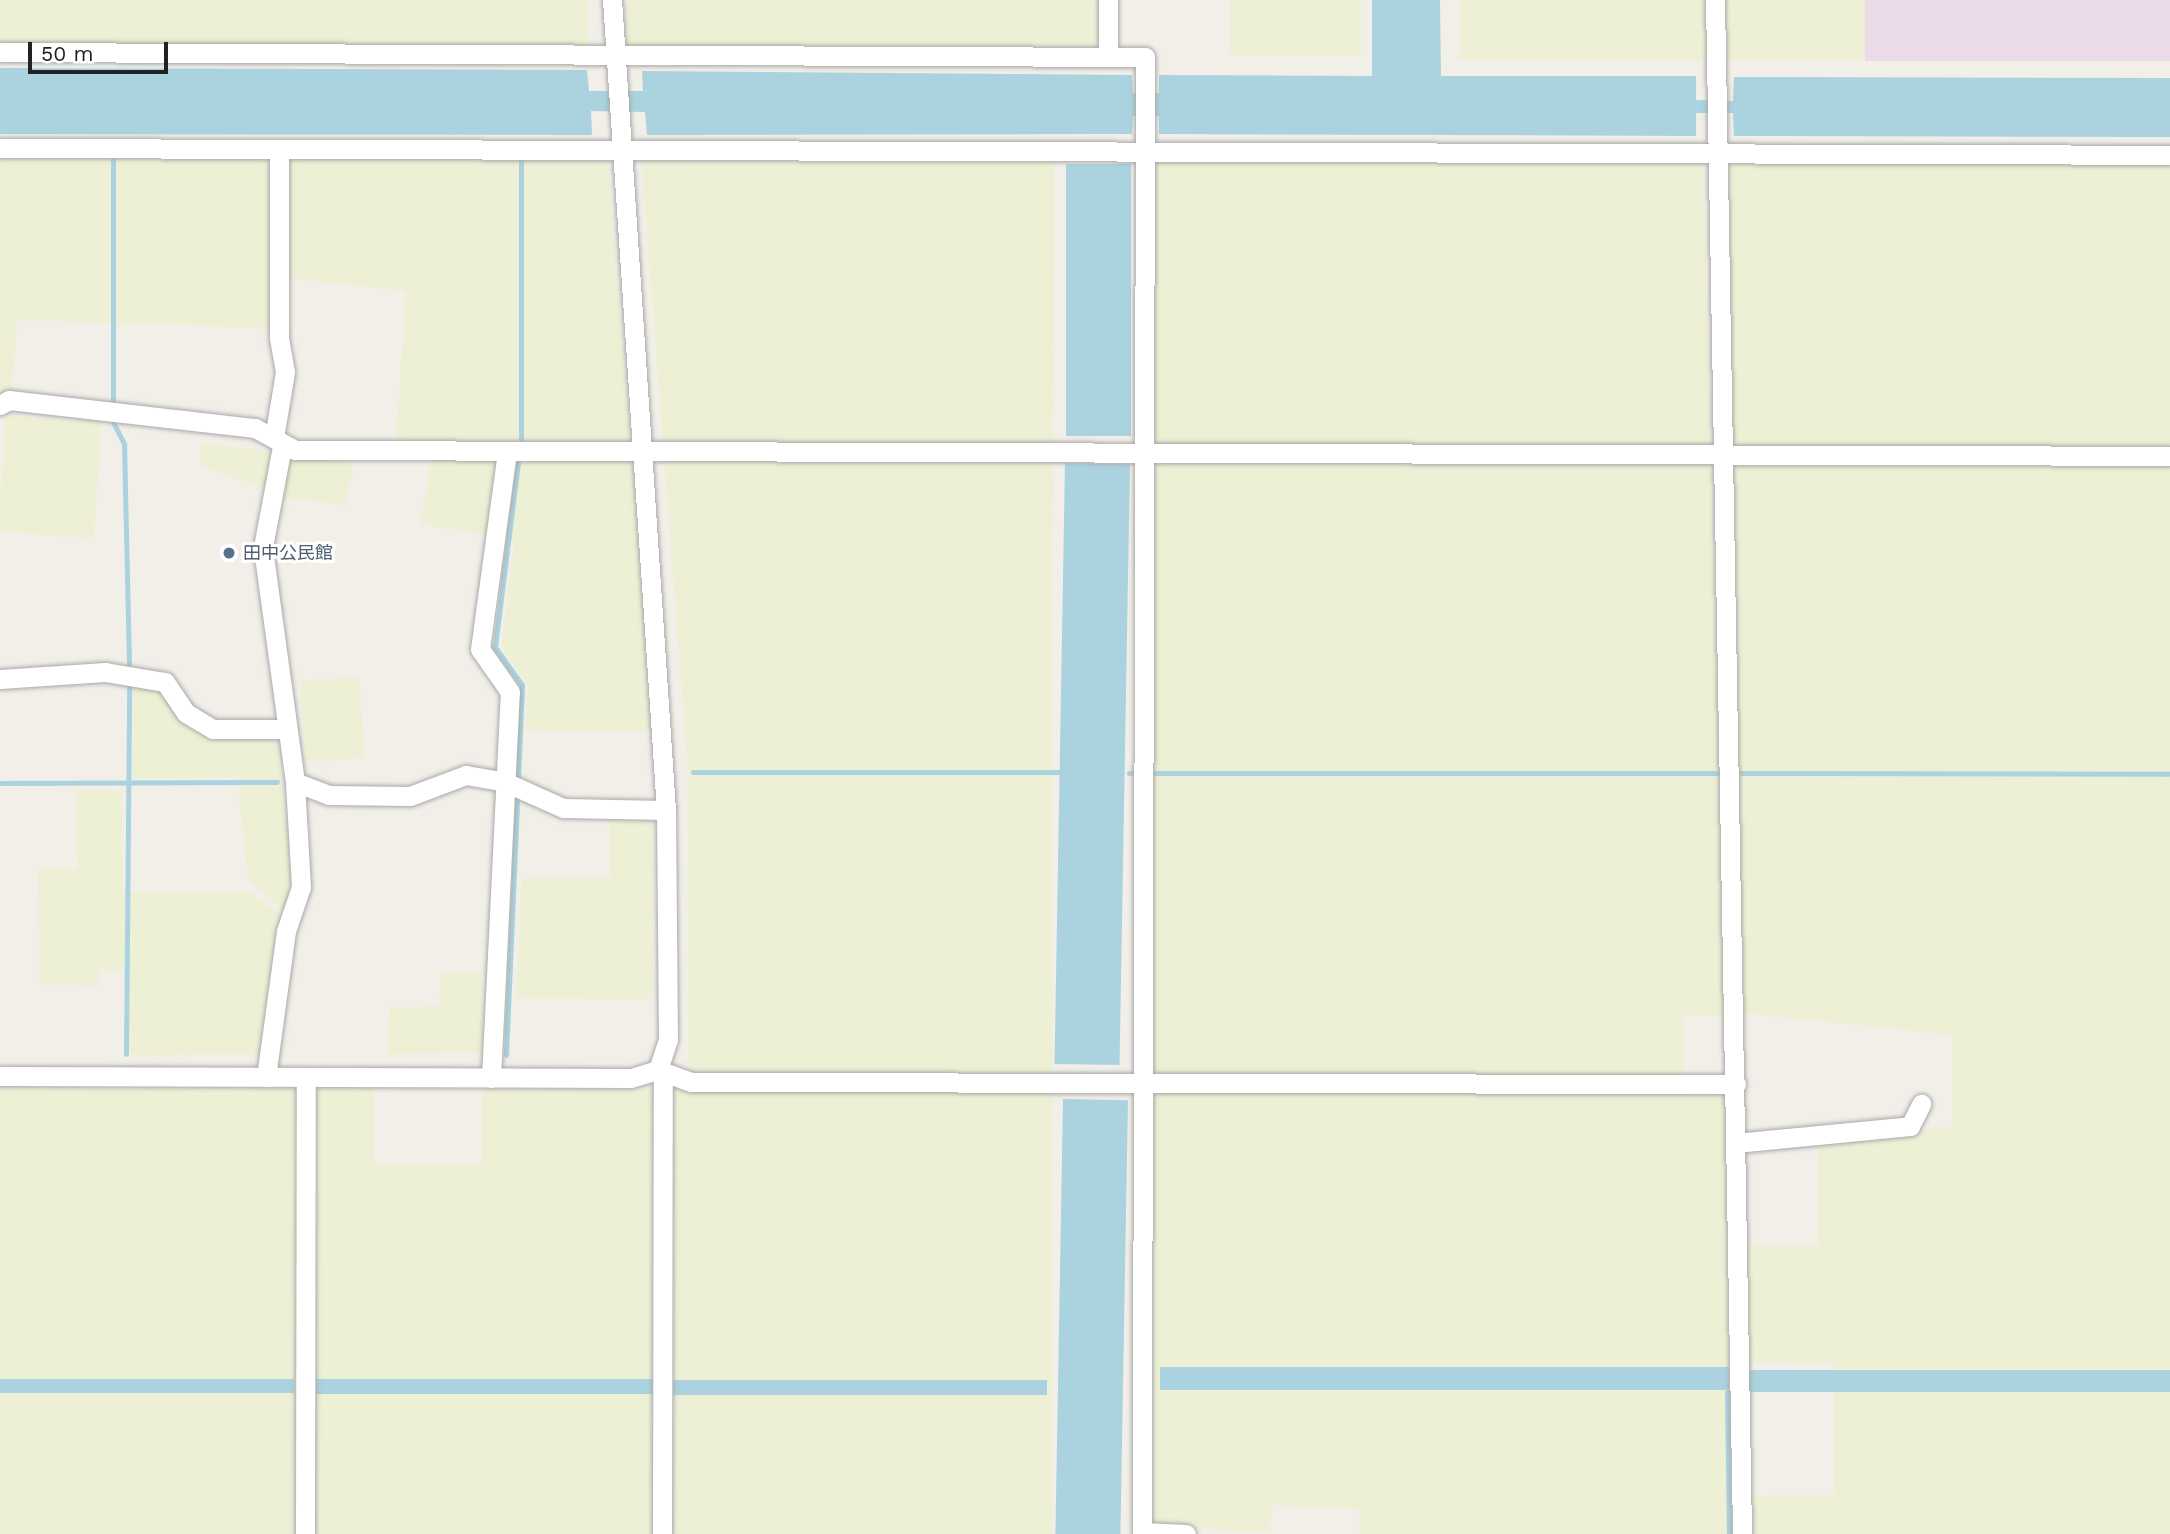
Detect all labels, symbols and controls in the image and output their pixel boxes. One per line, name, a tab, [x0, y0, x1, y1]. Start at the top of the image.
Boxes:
scale bar	[32, 28, 172, 72]
text: 50 m	[41, 41, 93, 66]
place label: 田中公民館	[243, 542, 333, 564]
marker: 田中公民館	[221, 545, 237, 561]

